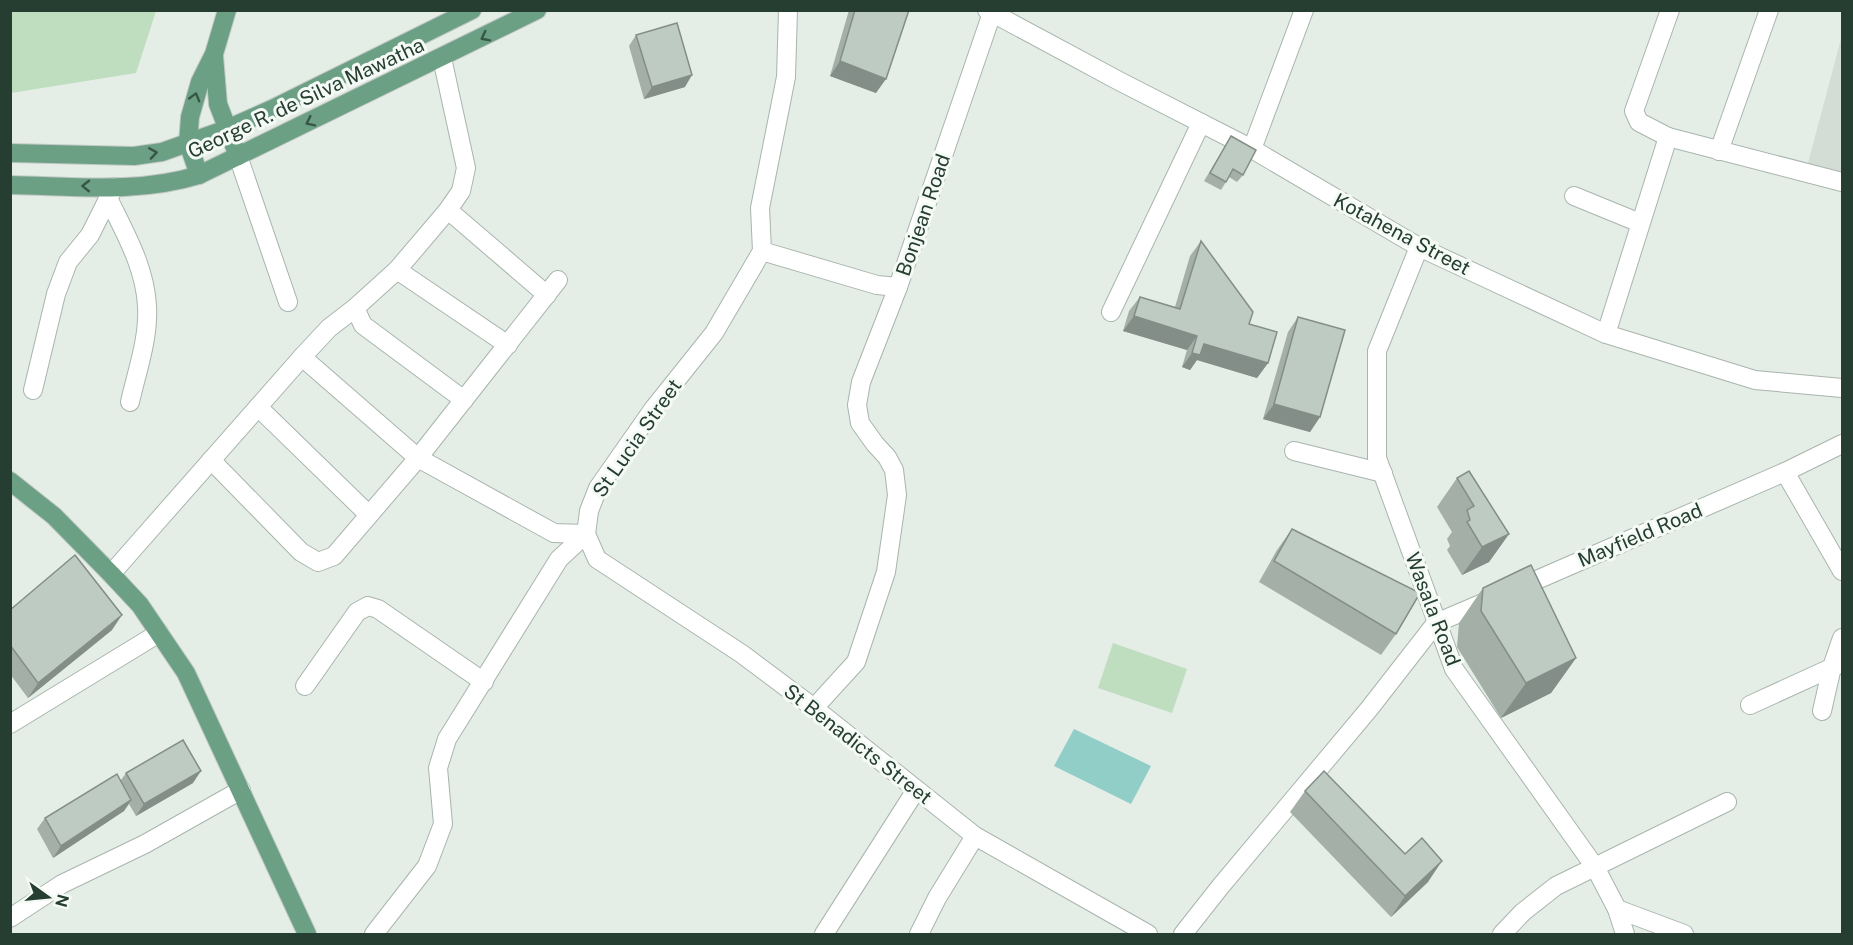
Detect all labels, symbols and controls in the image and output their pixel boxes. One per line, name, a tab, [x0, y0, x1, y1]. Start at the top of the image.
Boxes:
one-way arrow	[480, 29, 491, 41]
street label: George R. de Silva Mawatha	[184, 33, 428, 163]
one-way arrow	[188, 92, 200, 103]
one-way arrow	[305, 114, 316, 126]
one-way arrow	[148, 148, 157, 160]
street label: Bonjean Road	[891, 151, 955, 279]
one-way arrow	[81, 180, 90, 192]
street label: Kotahena Street	[1330, 188, 1474, 280]
street label: St Lucia Street	[587, 374, 687, 502]
street label: Mayfield Road	[1574, 498, 1706, 572]
street label: Wasala Road	[1400, 549, 1466, 669]
street label: St Benadicts Street	[779, 679, 937, 809]
north arrow	[18, 867, 78, 927]
text: N	[51, 892, 73, 909]

